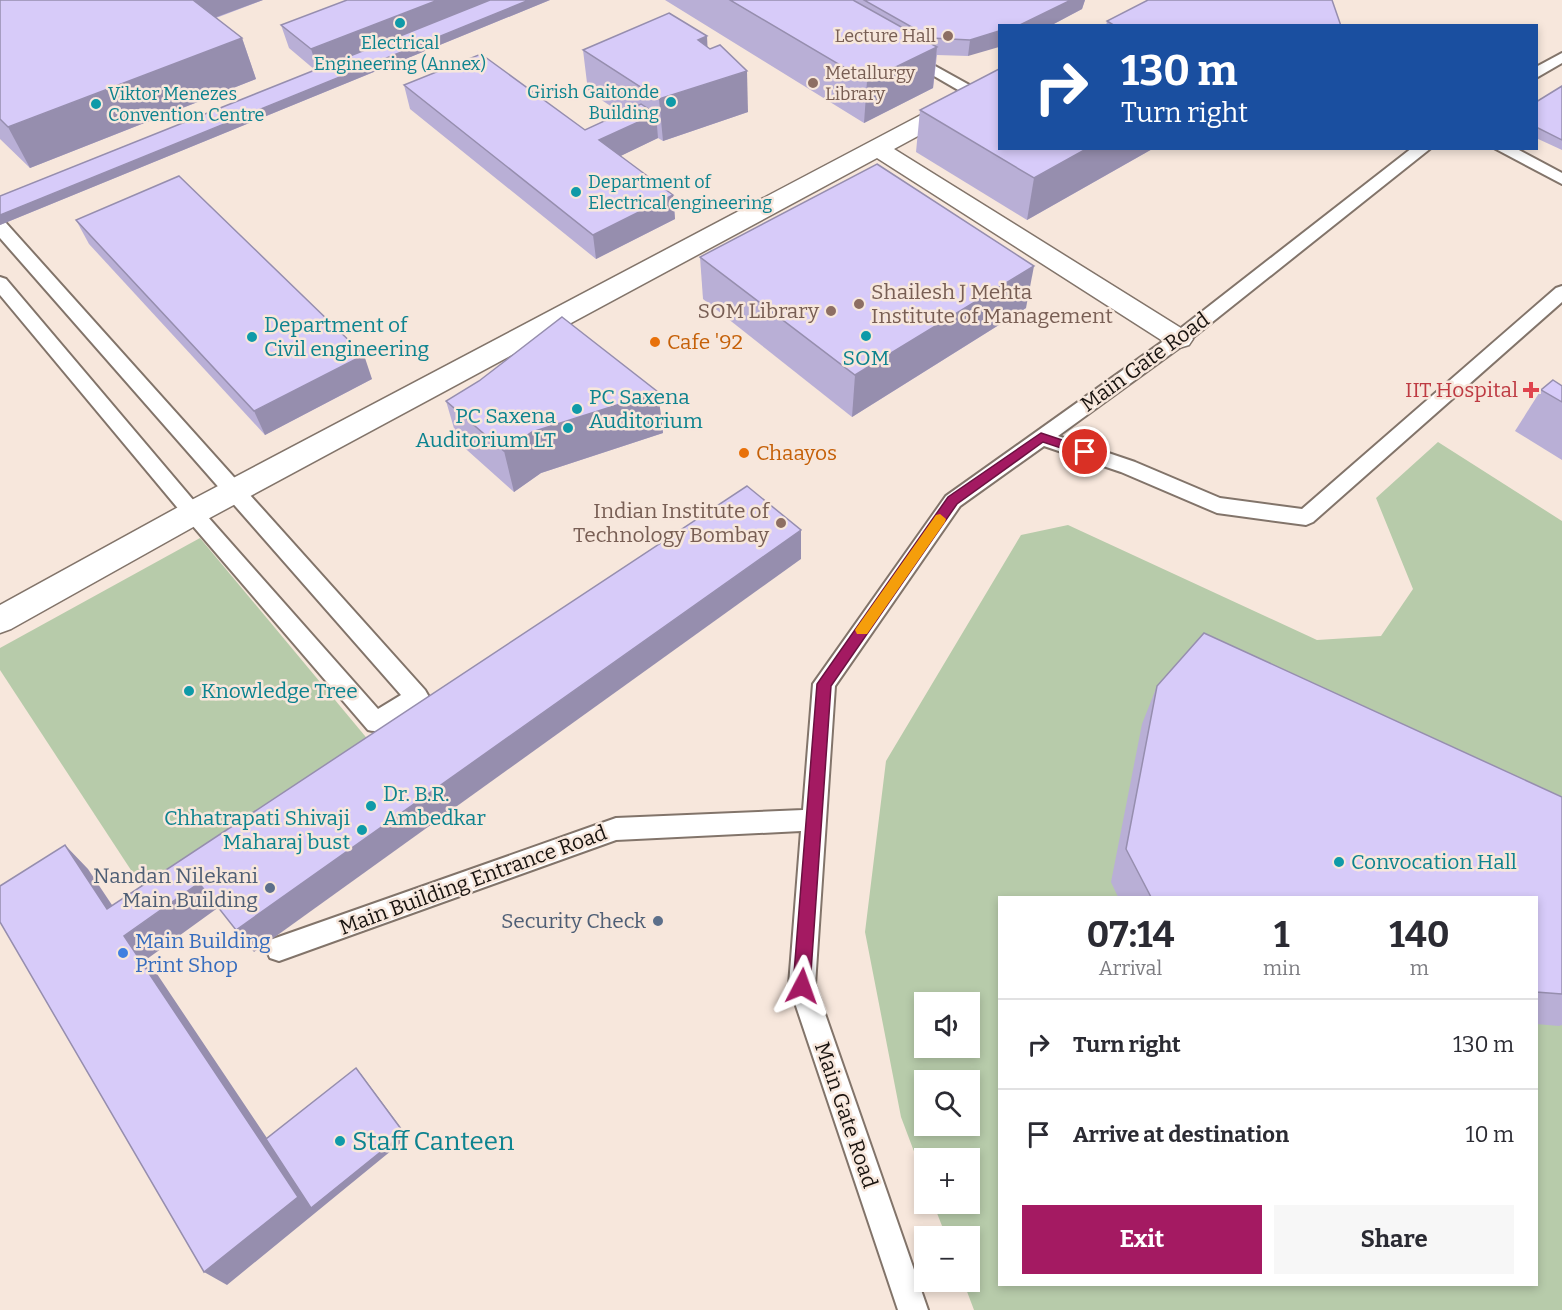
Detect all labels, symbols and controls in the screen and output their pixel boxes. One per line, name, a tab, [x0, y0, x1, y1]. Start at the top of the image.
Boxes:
marker: Electrical Engineering (Annex)	[393, 16, 407, 30]
place label: Lecture Hall	[835, 25, 936, 47]
marker: Lecture Hall	[941, 29, 955, 43]
place label: Electrical Engineering (Annex)	[314, 32, 486, 75]
text: 130 m	[1121, 46, 1238, 96]
icon: right	[1022, 48, 1100, 126]
place label: Metallurgy Library	[825, 62, 916, 105]
marker: Metallurgy Library	[806, 76, 820, 90]
place label: Girish Gaitonde Building	[527, 81, 659, 124]
place label: Viktor Menezes Convention Centre	[108, 83, 264, 126]
marker: Girish Gaitonde Building	[664, 95, 678, 109]
marker: Viktor Menezes Convention Centre	[89, 97, 103, 111]
text: Turn right	[1121, 97, 1248, 129]
place label: Department of Electrical engineering	[588, 171, 772, 214]
marker: Department of Electrical engineering	[569, 185, 583, 199]
place label: Shailesh J Mehta Institute of Management	[871, 279, 1113, 329]
marker: Shailesh J Mehta Institute of Management	[852, 297, 866, 311]
place label: SOM Library	[697, 298, 820, 324]
marker: SOM Library	[824, 304, 838, 318]
street label: Main Gate Road	[1076, 307, 1214, 417]
place label: Department of Civil engineering	[264, 312, 430, 362]
place label: Cafe '92	[667, 329, 743, 355]
marker: SOM	[859, 329, 873, 343]
marker: Department of Civil engineering	[245, 330, 259, 344]
marker: Cafe '92	[648, 335, 662, 349]
place label: SOM	[843, 345, 889, 371]
place label: IIT Hospital	[1405, 377, 1518, 403]
marker: IIT Hospital	[1522, 381, 1540, 399]
place label: PC Saxena Auditorium	[589, 384, 703, 434]
marker: PC Saxena Auditorium	[570, 402, 584, 416]
place label: PC Saxena Auditorium LT	[416, 403, 557, 453]
marker: PC Saxena Auditorium LT	[561, 421, 575, 435]
pin	[1059, 426, 1110, 477]
icon: arrive	[1068, 435, 1101, 468]
place label: Chaayos	[756, 440, 837, 466]
marker: Chaayos	[737, 446, 751, 460]
place label: Indian Institute of Technology Bombay	[573, 498, 771, 548]
marker: Indian Institute of Technology Bombay	[774, 516, 788, 530]
place label: Knowledge Tree	[201, 678, 358, 704]
marker: Knowledge Tree	[182, 684, 196, 698]
place label: Dr. B.R. Ambedkar	[383, 781, 486, 831]
marker: Dr. B.R. Ambedkar	[364, 799, 378, 813]
place label: Chhatrapati Shivaji Maharaj bust	[164, 805, 350, 855]
street label: Main Building Entrance Road	[336, 819, 610, 941]
marker: Chhatrapati Shivaji Maharaj bust	[355, 823, 369, 837]
place label: Convocation Hall	[1351, 849, 1517, 875]
marker: Convocation Hall	[1332, 855, 1346, 869]
place label: Nandan Nilekani Main Building	[93, 863, 258, 913]
marker: Nandan Nilekani Main Building	[263, 881, 277, 895]
place label: Security Check	[501, 908, 646, 934]
text: 07:14	[1086, 913, 1175, 957]
text: 1	[1274, 913, 1290, 957]
text: 140	[1389, 913, 1450, 957]
marker: Security Check	[651, 914, 665, 928]
place label: Main Building Print Shop	[135, 928, 271, 978]
marker: Main Building Print Shop	[116, 946, 130, 960]
position arrow	[770, 954, 834, 1018]
text: Arrival	[1099, 956, 1162, 980]
text: min	[1263, 956, 1301, 980]
text: m	[1410, 956, 1429, 980]
map controls	[914, 992, 980, 1292]
button: sound	[914, 992, 980, 1058]
icon: right	[1022, 1028, 1055, 1061]
text: Turn right	[1073, 1031, 1181, 1058]
text: 130 m	[1453, 1031, 1514, 1058]
street label: Main Gate Road	[809, 1039, 883, 1191]
button: search	[914, 1070, 980, 1136]
icon: arrive	[1022, 1118, 1055, 1151]
text: Arrive at destination	[1073, 1121, 1289, 1148]
text: 10 m	[1466, 1121, 1514, 1148]
place label: Staff Canteen	[352, 1126, 515, 1157]
marker: Staff Canteen	[333, 1134, 347, 1148]
button: +	[914, 1148, 980, 1214]
button: Exit	[1022, 1205, 1262, 1274]
button: Share	[1274, 1205, 1514, 1274]
button: −	[914, 1226, 980, 1292]

